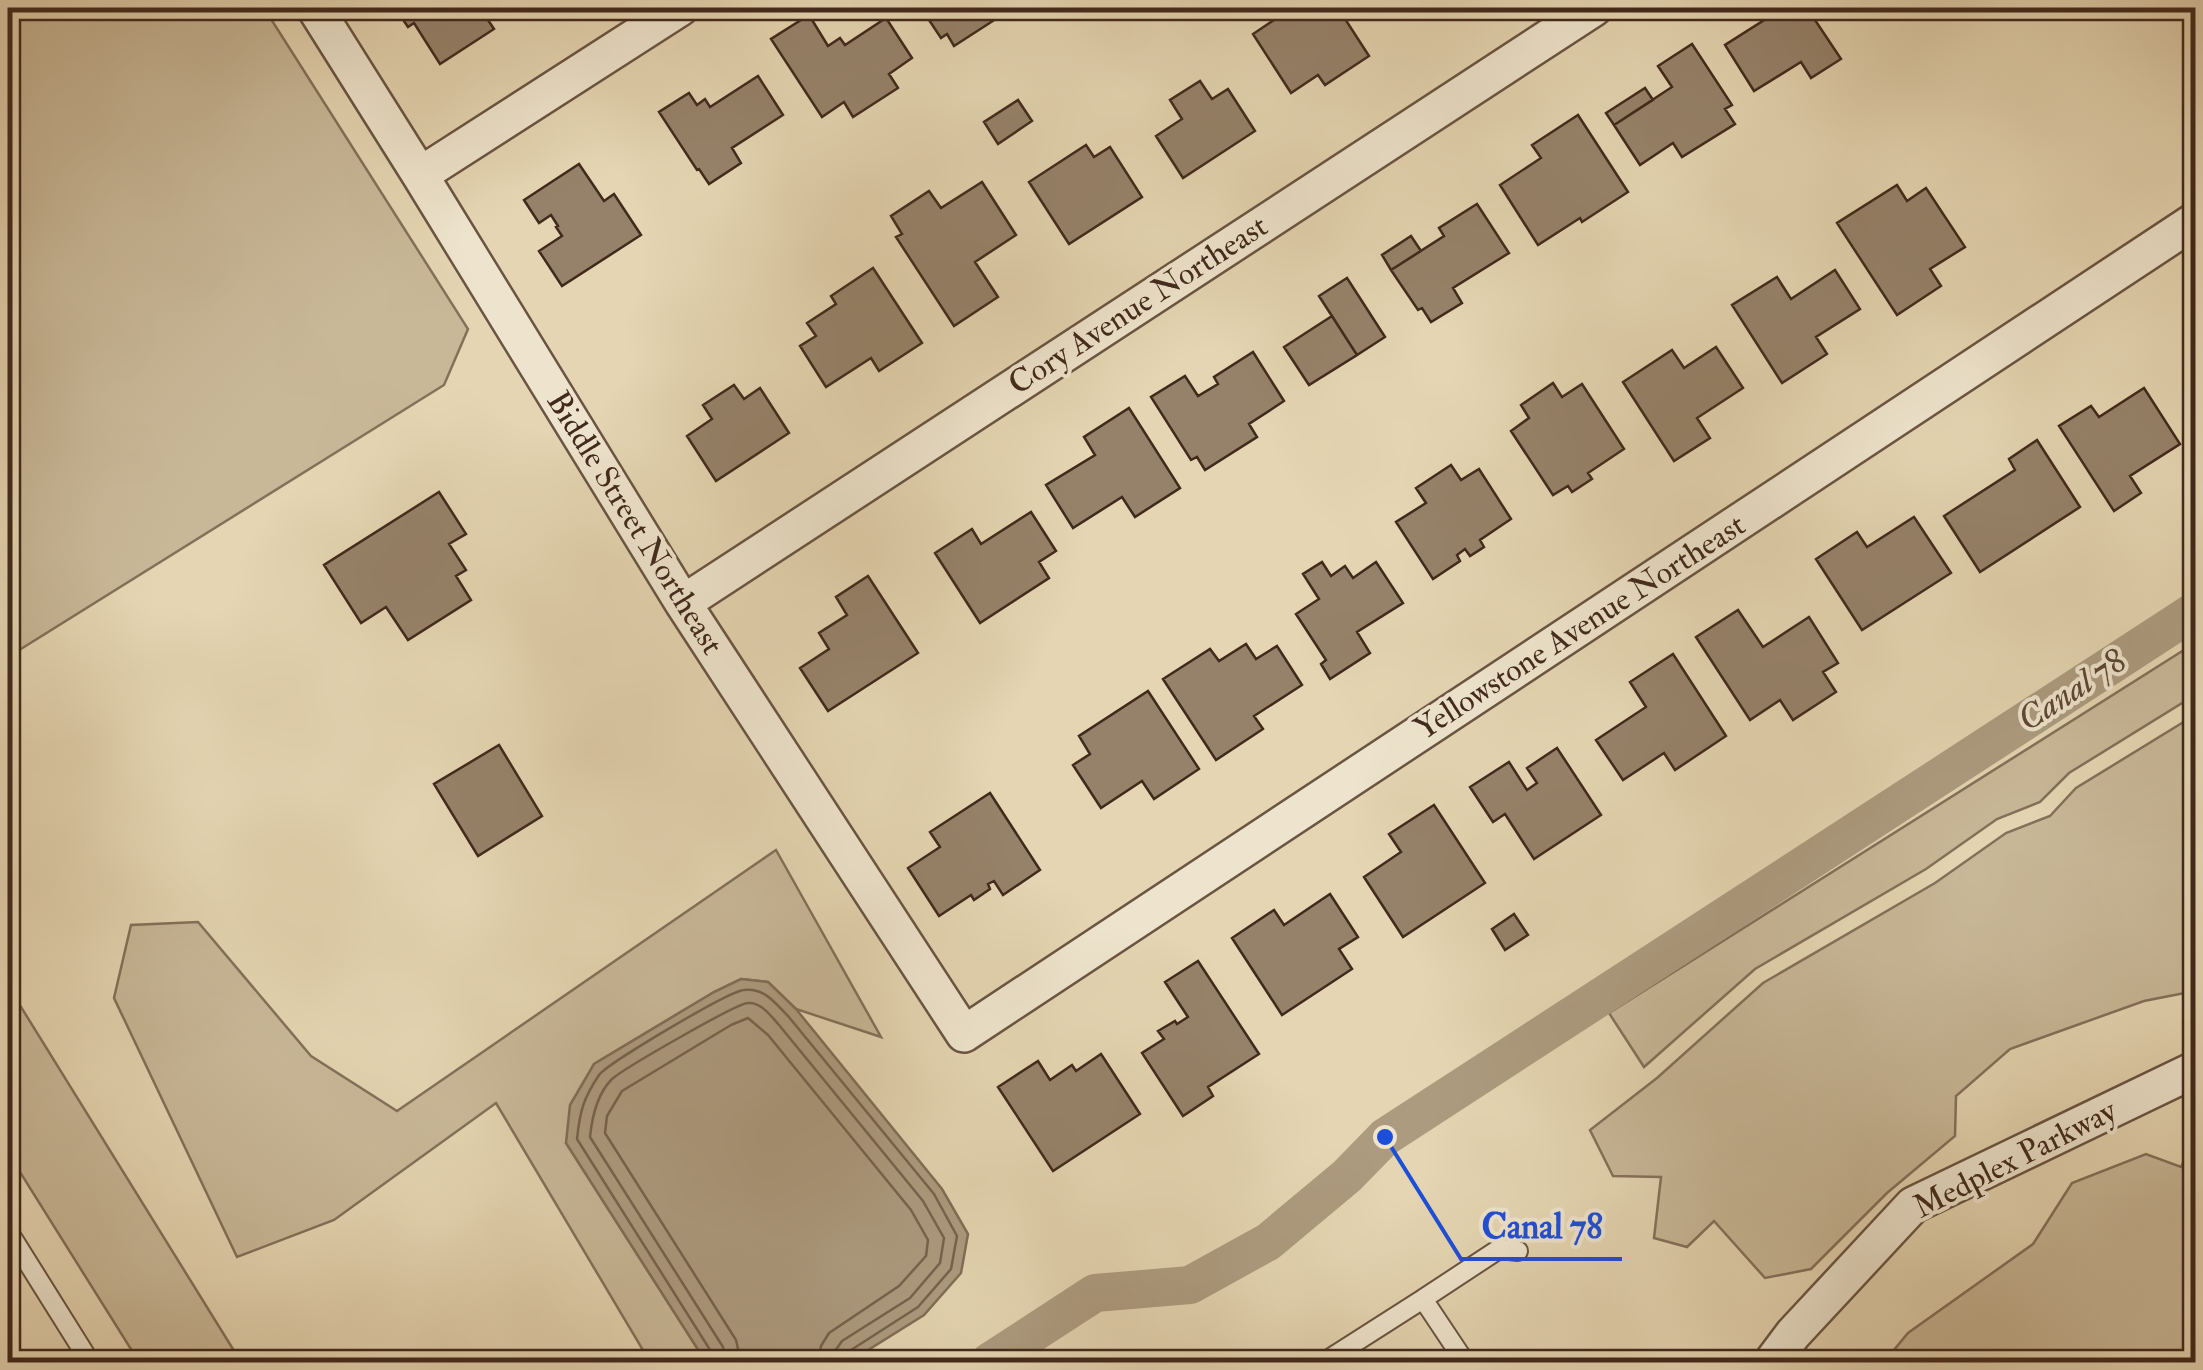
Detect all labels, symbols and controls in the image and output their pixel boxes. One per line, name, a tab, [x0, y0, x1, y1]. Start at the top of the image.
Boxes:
street label: Cory Avenue Northeast	[1001, 206, 1275, 404]
street label: Biddle Street Northeast	[538, 384, 732, 662]
street label: Yellowstone Avenue Northeast	[1407, 505, 1753, 749]
water label: Canal 78	[2009, 639, 2135, 741]
street label: Medplex Parkway	[1907, 1090, 2124, 1227]
callout: Canal 78	[1461, 1194, 1622, 1259]
text: Canal 78	[1481, 1205, 1603, 1249]

